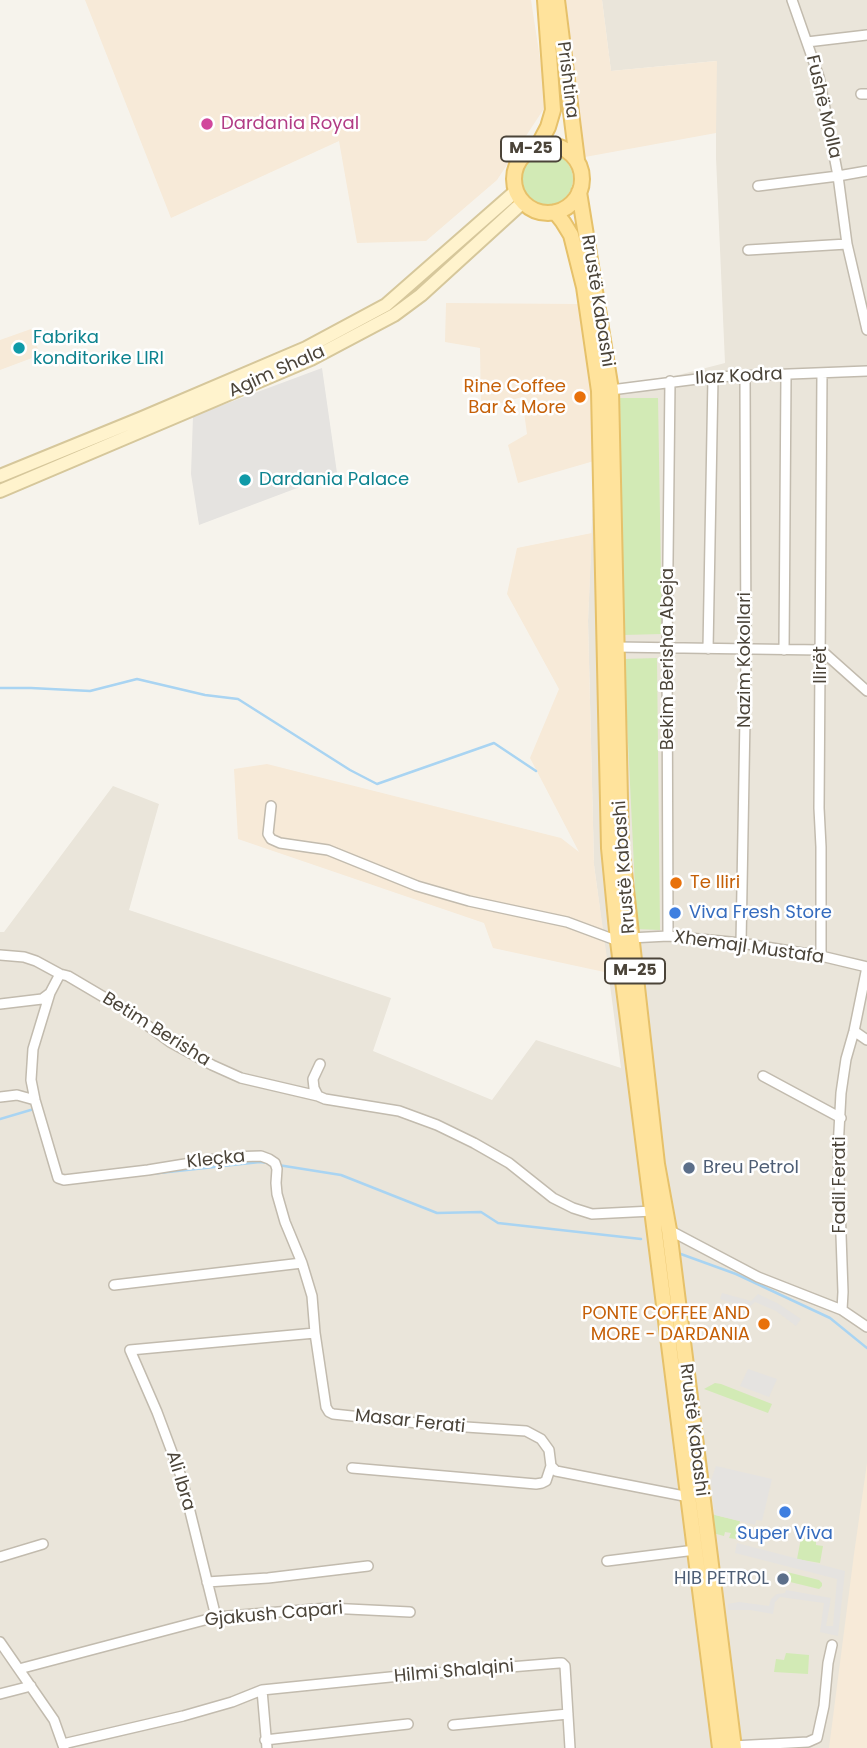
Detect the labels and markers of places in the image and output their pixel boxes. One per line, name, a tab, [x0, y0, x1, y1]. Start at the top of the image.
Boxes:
place label: Dardania Royal	[221, 113, 359, 135]
marker: Dardania Royal	[199, 116, 215, 132]
place label: Fabrika konditorike LIRI	[33, 327, 164, 370]
marker: Fabrika konditorike LIRI	[11, 340, 27, 356]
place label: Rine Coffee Bar & More	[464, 376, 566, 418]
marker: Rine Coffee Bar & More	[572, 389, 588, 405]
place label: Dardania Palace	[259, 469, 409, 491]
marker: Dardania Palace	[237, 472, 253, 488]
place label: Te Iliri	[690, 872, 740, 894]
marker: Te Iliri	[668, 875, 684, 891]
place label: Viva Fresh Store	[689, 902, 832, 924]
marker: Viva Fresh Store	[667, 905, 683, 921]
place label: Breu Petrol	[703, 1157, 799, 1179]
marker: Breu Petrol	[681, 1160, 697, 1176]
place label: PONTE COFFEE AND MORE - DARDANIA	[582, 1303, 750, 1346]
marker: PONTE COFFEE AND MORE - DARDANIA	[756, 1316, 772, 1332]
marker: Super Viva	[777, 1504, 793, 1520]
place label: Super Viva	[737, 1523, 833, 1545]
place label: HIB PETROL	[674, 1568, 769, 1590]
marker: HIB PETROL	[775, 1571, 791, 1587]

